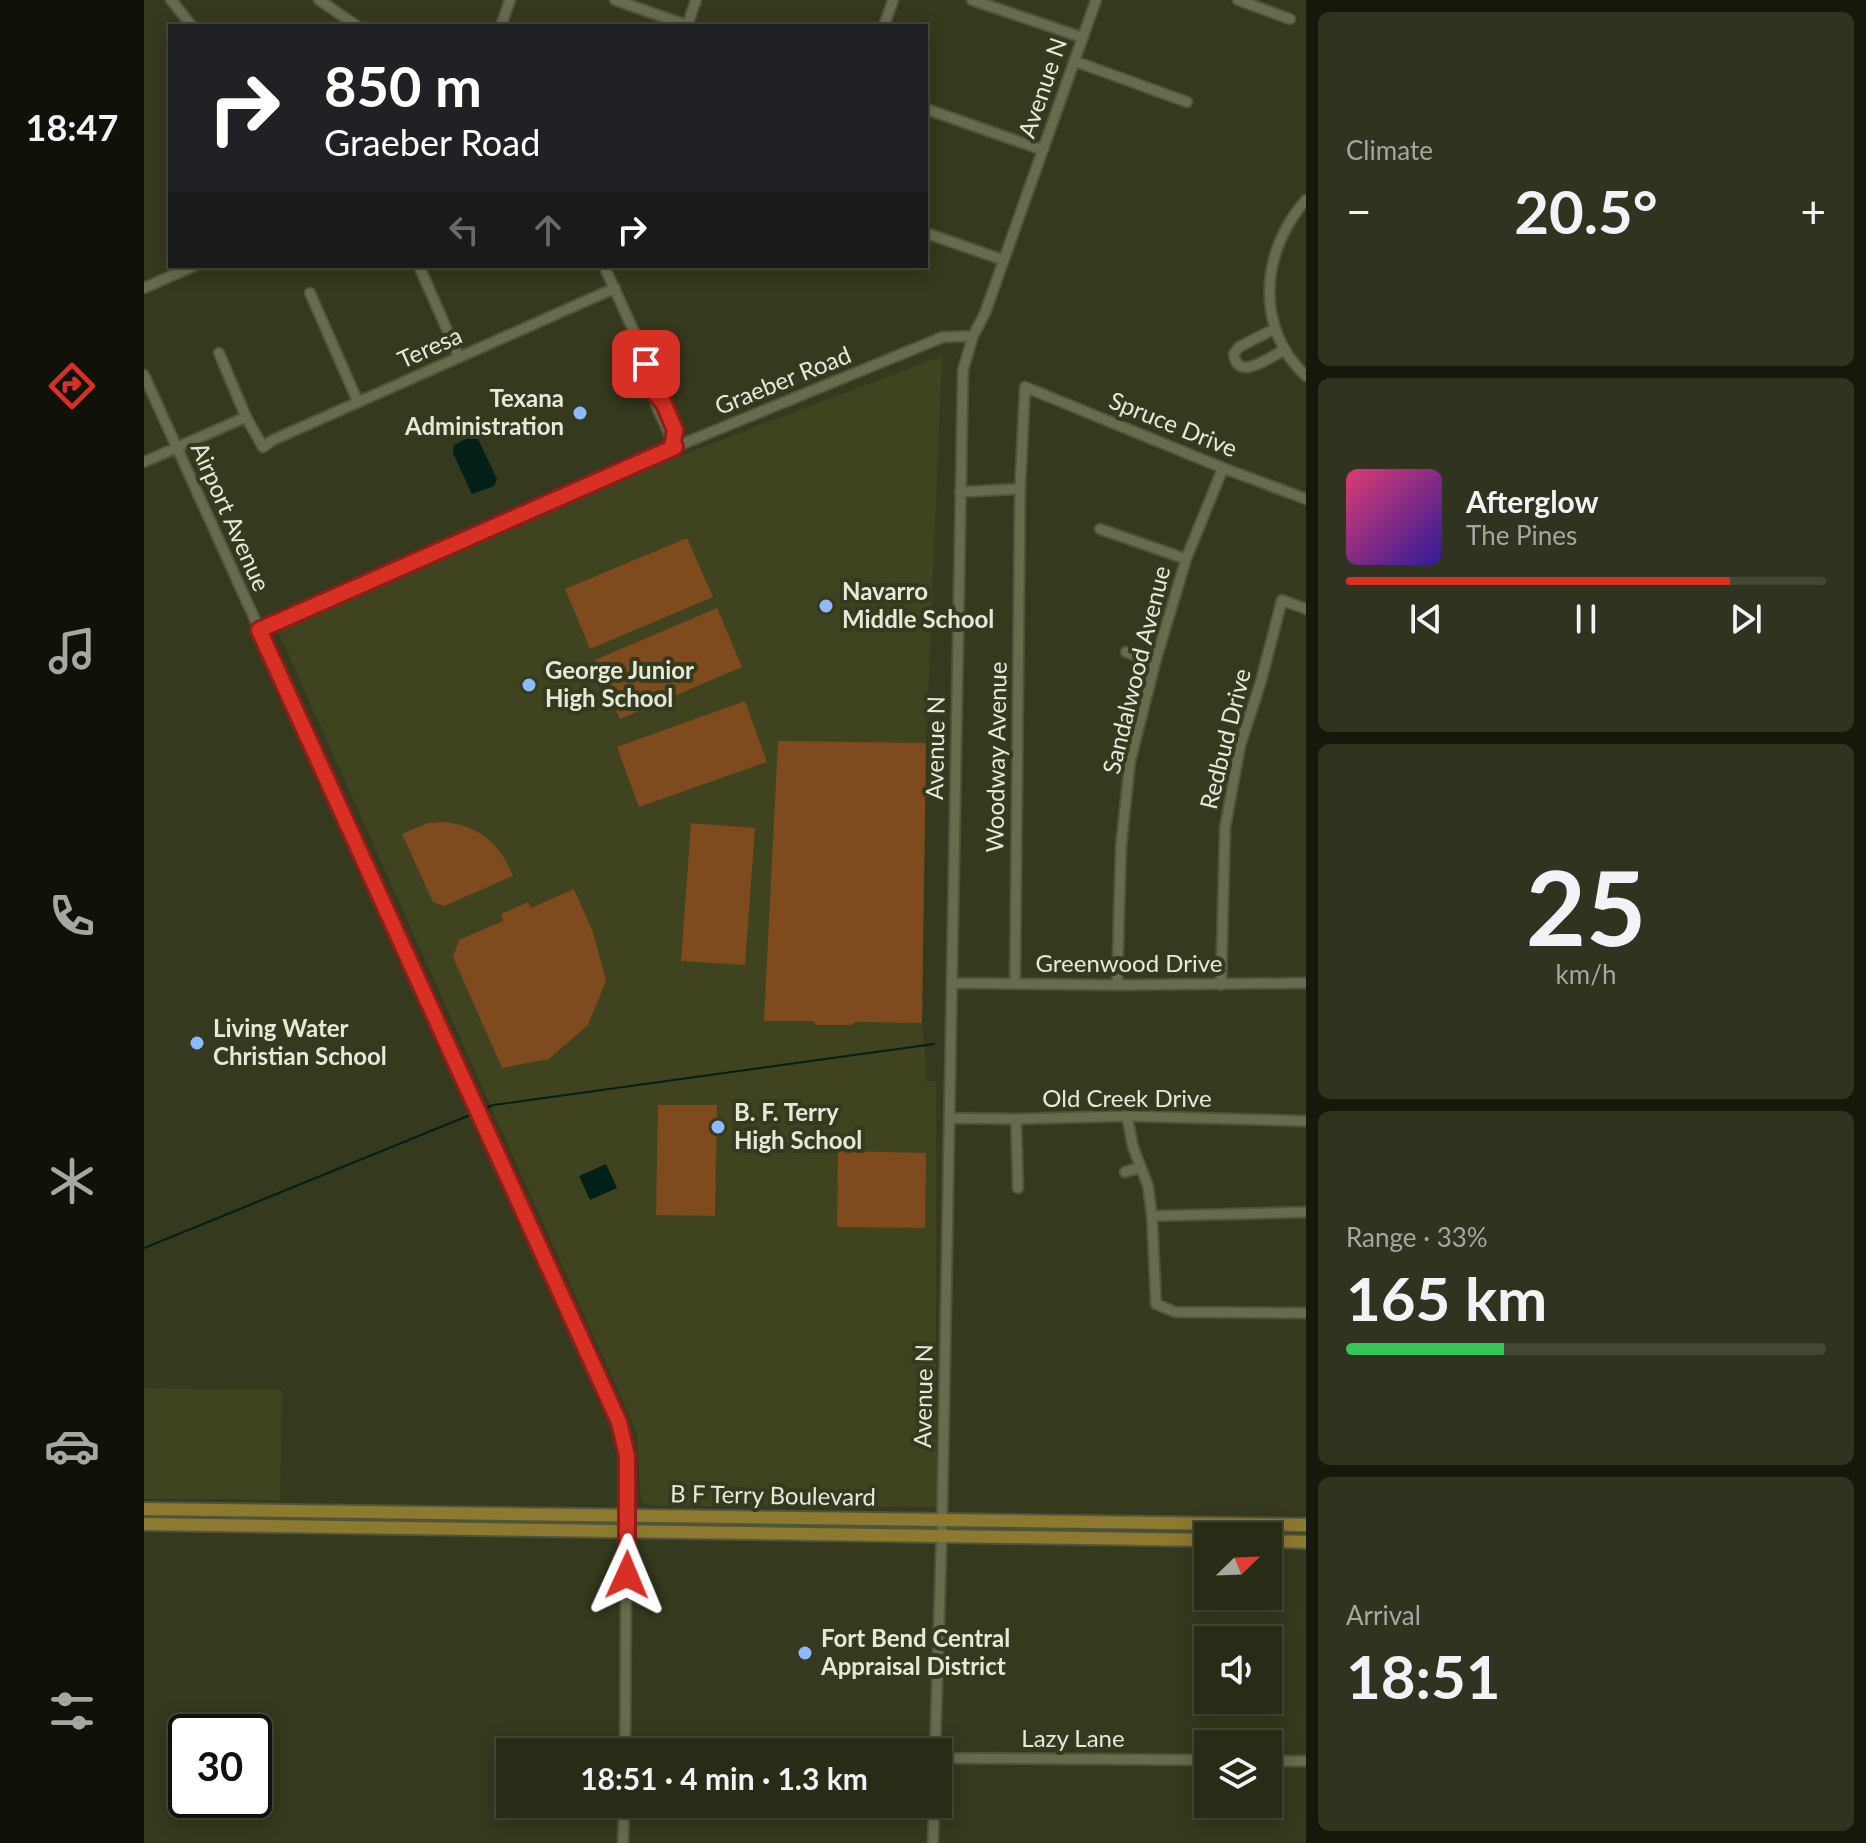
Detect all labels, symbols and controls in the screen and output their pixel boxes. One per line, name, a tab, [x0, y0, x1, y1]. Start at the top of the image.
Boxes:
street label: Avenue N	[1011, 34, 1072, 141]
text: 850 m	[324, 52, 482, 119]
icon: right	[192, 56, 296, 160]
text: 18:47	[26, 105, 118, 149]
text: Graeber Road	[324, 120, 540, 164]
text: Climate	[1346, 134, 1433, 166]
text: 20.5°	[1514, 175, 1658, 247]
text: −	[1346, 185, 1372, 237]
text: +	[1800, 185, 1826, 237]
icon: left	[442, 208, 486, 252]
icon: ahead	[526, 208, 570, 252]
icon: right	[610, 208, 654, 252]
street label: Teresa	[393, 320, 466, 374]
pin	[612, 330, 680, 398]
street label: Graeber Road	[710, 339, 855, 420]
icon: arrive	[624, 342, 668, 386]
icon: directions	[44, 358, 100, 414]
place label: Texana Administration	[404, 383, 564, 440]
street label: Spruce Drive	[1105, 385, 1242, 462]
marker: Texana Administration	[571, 404, 589, 422]
street label: Airport Avenue	[186, 437, 277, 595]
text: Afterglow	[1466, 483, 1599, 519]
text: The Pines	[1466, 519, 1577, 551]
street label: Sandalwood Avenue	[1096, 563, 1175, 777]
place label: Navarro Middle School	[842, 576, 994, 633]
marker: Navarro Middle School	[817, 597, 835, 615]
icon: previous	[1404, 597, 1448, 641]
icon: pause	[1564, 597, 1608, 641]
icon: next	[1724, 597, 1768, 641]
icon: music	[44, 623, 100, 679]
place label: George Junior High School	[545, 655, 694, 712]
street label: Woodway Avenue	[979, 661, 1012, 853]
street label: Redbud Drive	[1193, 665, 1256, 812]
marker: George Junior High School	[520, 676, 538, 694]
street label: Avenue N	[919, 696, 950, 800]
text: 25	[1526, 843, 1646, 968]
icon: phone	[44, 888, 100, 944]
street label: Greenwood Drive	[1036, 948, 1222, 977]
text: km/h	[1556, 958, 1616, 990]
place label: Living Water Christian School	[213, 1013, 387, 1070]
marker: Living Water Christian School	[188, 1034, 206, 1052]
street label: Old Creek Drive	[1042, 1083, 1212, 1112]
place label: B. F. Terry High School	[734, 1097, 862, 1154]
marker: B. F. Terry High School	[709, 1118, 727, 1136]
icon: climate	[44, 1153, 100, 1209]
text: Range · 33%	[1346, 1221, 1488, 1253]
text: 165 km	[1346, 1262, 1547, 1334]
street label: Avenue N	[907, 1344, 938, 1448]
icon: car	[44, 1418, 100, 1474]
street label: B F Terry Boulevard	[670, 1478, 876, 1511]
north arrow	[1194, 1522, 1282, 1610]
map controls	[1194, 1522, 1282, 1818]
position arrow	[585, 1533, 669, 1617]
text: Arrival	[1346, 1599, 1421, 1631]
place label: Fort Bend Central Appraisal District	[820, 1623, 1010, 1680]
button: sound	[1194, 1626, 1282, 1714]
text: 18:51	[1346, 1640, 1501, 1712]
marker: Fort Bend Central Appraisal District	[796, 1644, 814, 1662]
icon: filters	[44, 1683, 100, 1739]
speed limit sign: 30	[168, 1714, 272, 1818]
street label: Lazy Lane	[1021, 1723, 1125, 1752]
button: layers	[1194, 1730, 1282, 1818]
text: 18:51 · 4 min · 1.3 km	[580, 1760, 868, 1796]

